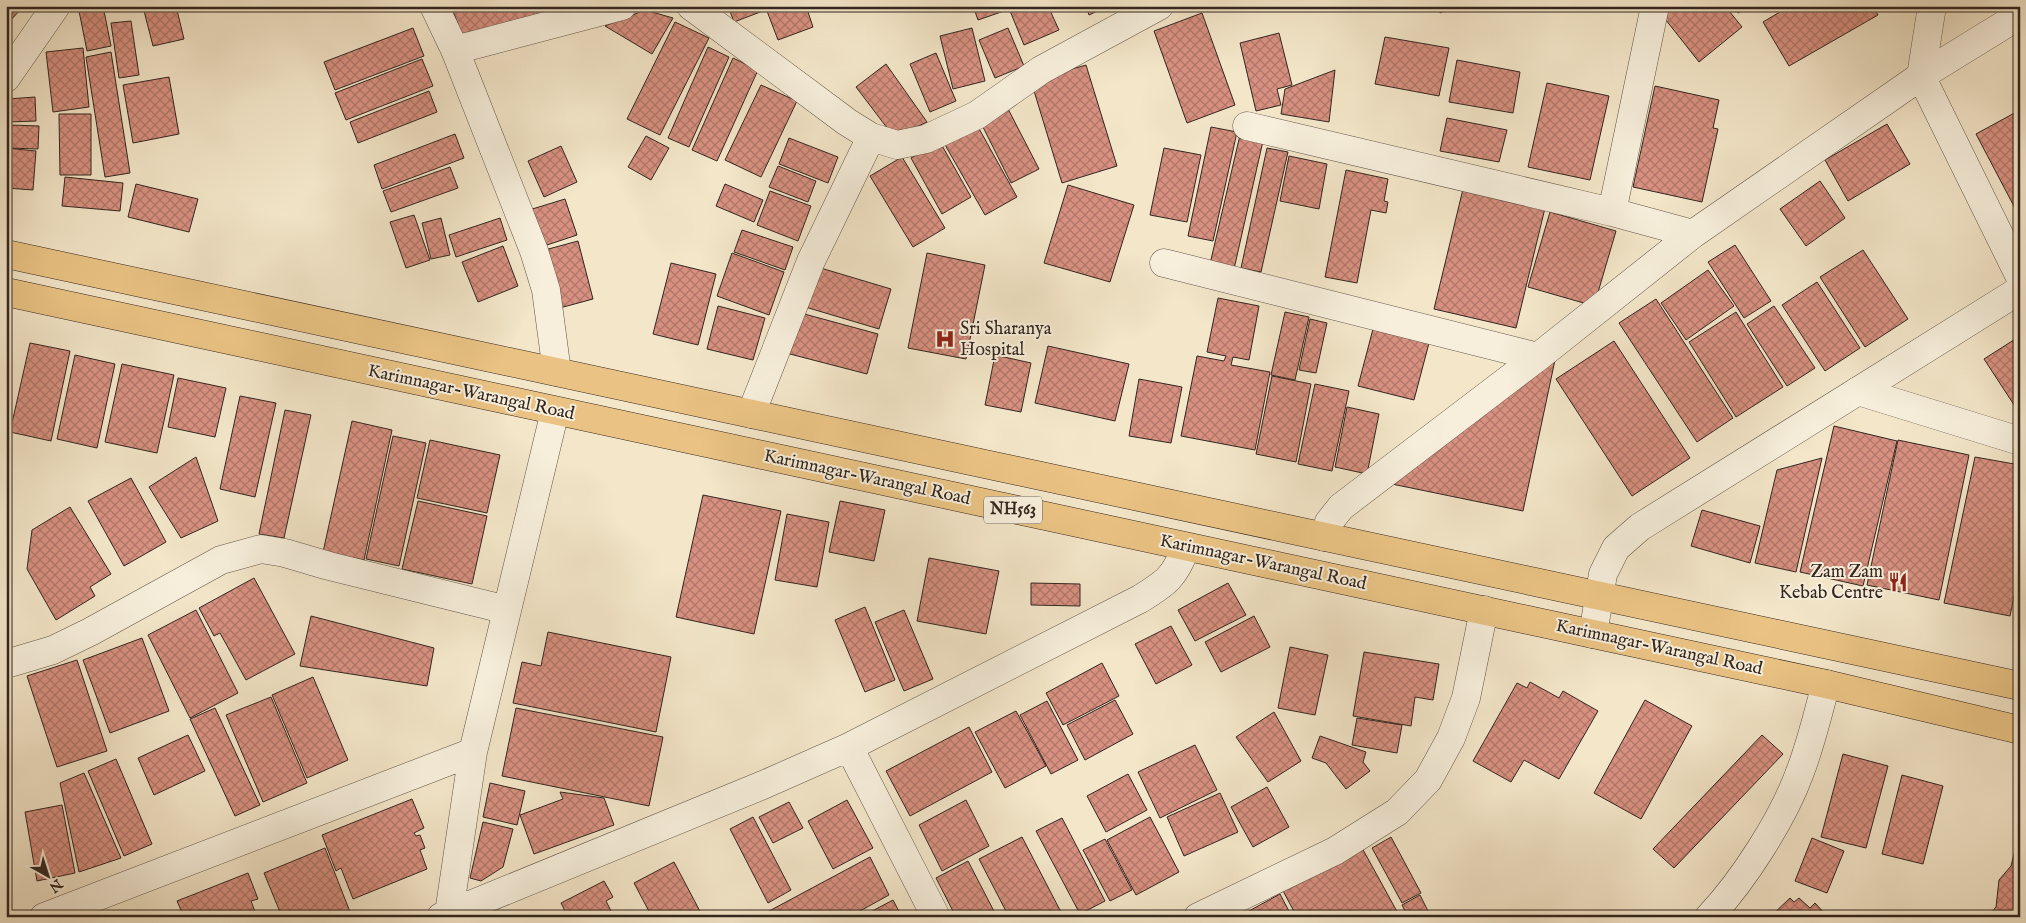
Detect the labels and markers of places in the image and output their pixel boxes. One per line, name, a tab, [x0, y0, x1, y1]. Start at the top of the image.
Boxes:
place label: Sri Sharanya Hospital	[960, 318, 1052, 362]
hospital icon: Sri Sharanya Hospital	[934, 328, 956, 350]
place label: Zam Zam Kebab Centre	[1779, 561, 1883, 605]
restaurant icon: Zam Zam Kebab Centre	[1887, 571, 1909, 593]

